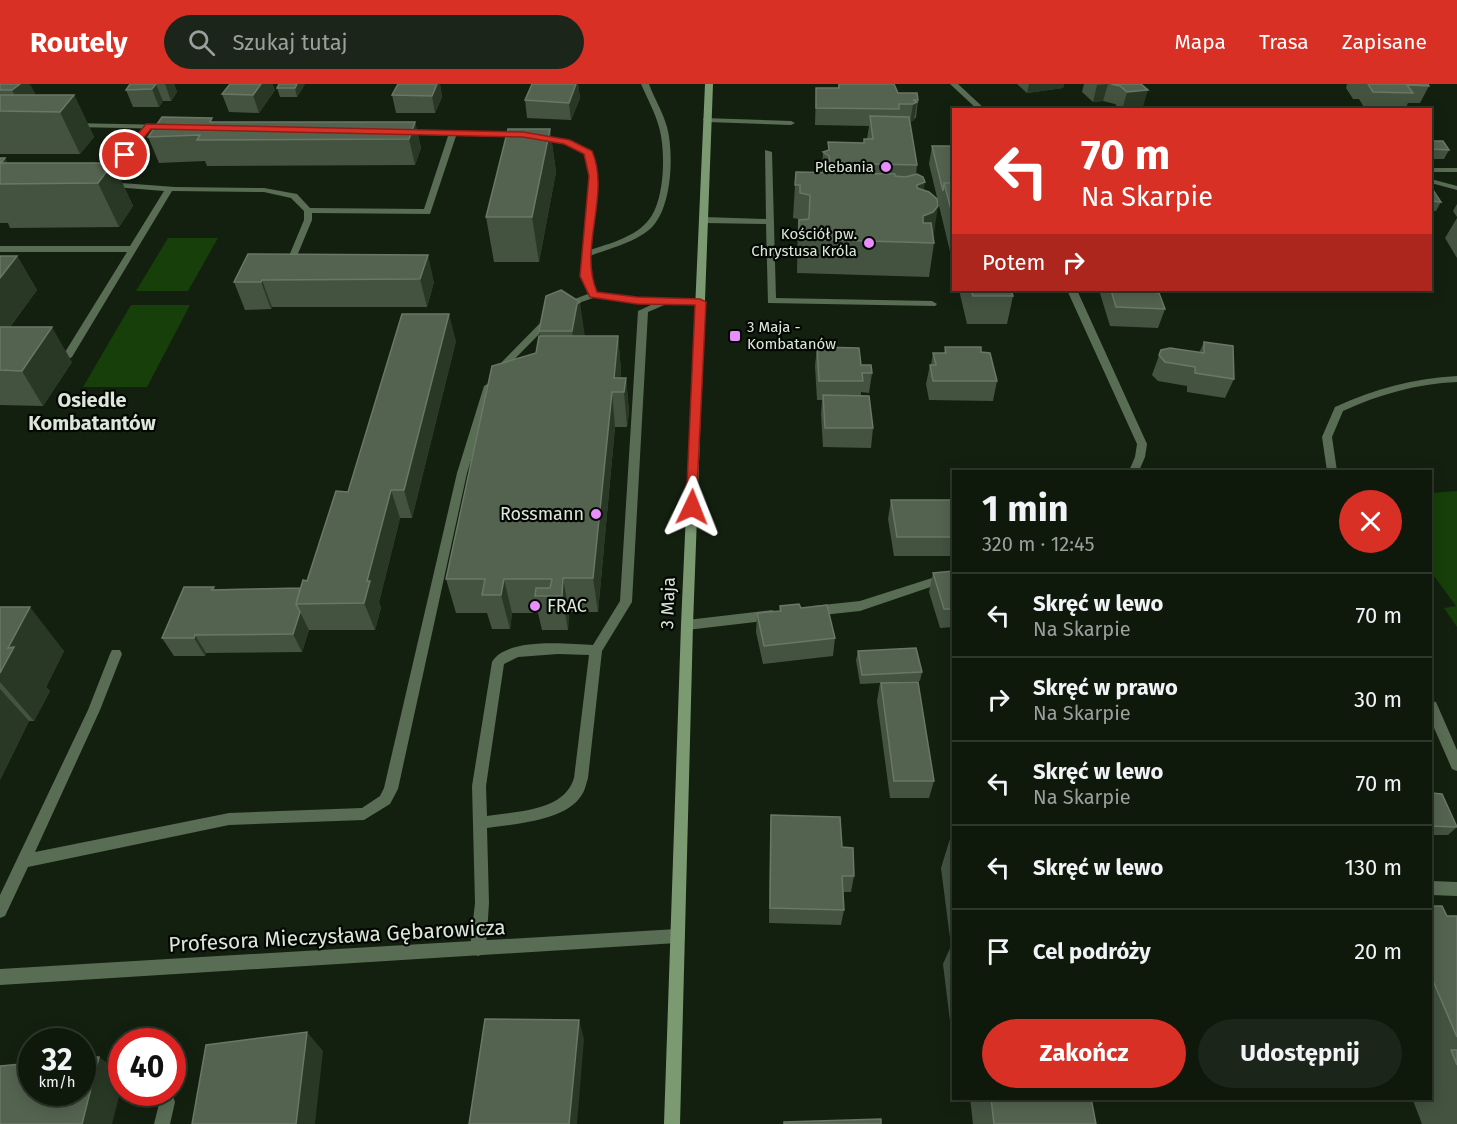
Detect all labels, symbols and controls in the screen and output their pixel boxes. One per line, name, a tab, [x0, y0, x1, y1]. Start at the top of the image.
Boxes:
search box	[164, 15, 584, 69]
text: Routely	[30, 26, 128, 59]
icon: search	[185, 26, 218, 59]
text: Szukaj tutaj	[233, 29, 348, 56]
text: Mapa	[1174, 29, 1226, 55]
text: Trasa	[1259, 29, 1309, 55]
text: Zapisane	[1342, 29, 1427, 55]
pin	[99, 129, 150, 180]
text: 70 m	[1081, 130, 1170, 180]
icon: left	[982, 132, 1060, 210]
icon: arrive	[108, 138, 141, 171]
place label: Plebania	[815, 158, 874, 176]
marker: Plebania	[879, 160, 893, 174]
text: Na Skarpie	[1081, 181, 1213, 213]
place label: Kościół pw. Chrystusa Króla	[751, 225, 857, 260]
marker: Kościół pw. Chrystusa Króla	[862, 236, 876, 250]
icon: right	[1057, 246, 1090, 279]
text: Potem	[982, 249, 1045, 276]
place label: 3 Maja - Kombatanów	[747, 318, 836, 353]
marker: 3 Maja - Kombatanów	[728, 329, 742, 343]
district label: Osiedle Kombatantów	[28, 388, 156, 435]
position arrow	[660, 475, 724, 539]
text: 1 min	[982, 487, 1069, 531]
button: close	[1339, 490, 1402, 553]
place label: Rossmann	[500, 503, 584, 525]
marker: Rossmann	[589, 507, 603, 521]
text: 320 m · 12:45	[982, 532, 1094, 556]
street label: 3 Maja	[656, 577, 680, 629]
text: Skręć w lewo	[1033, 590, 1163, 617]
place label: FRAC	[547, 595, 587, 617]
marker: FRAC	[528, 599, 542, 613]
icon: left	[982, 599, 1015, 632]
text: 70 m	[1356, 602, 1402, 629]
text: Na Skarpie	[1033, 617, 1131, 641]
text: Skręć w prawo	[1033, 674, 1178, 701]
icon: right	[982, 683, 1015, 716]
text: 30 m	[1354, 686, 1402, 713]
text: Na Skarpie	[1033, 701, 1131, 725]
text: Skręć w lewo	[1033, 758, 1163, 785]
icon: left	[982, 767, 1015, 800]
text: 70 m	[1356, 770, 1402, 797]
text: Na Skarpie	[1033, 785, 1131, 809]
icon: left	[982, 851, 1015, 884]
text: Skręć w lewo	[1033, 854, 1163, 881]
text: 130 m	[1345, 854, 1402, 881]
street label: Profesora Mieczysława Gębarowicza	[168, 914, 506, 958]
icon: arrive	[982, 935, 1015, 968]
text: Cel podróży	[1033, 938, 1151, 965]
text: 20 m	[1354, 938, 1402, 965]
button: Zakończ	[982, 1019, 1186, 1088]
button: Udostępnij	[1198, 1019, 1402, 1088]
speed limit sign: 40	[108, 1028, 186, 1106]
text: 32	[42, 1042, 72, 1078]
text: km/h	[38, 1073, 76, 1091]

